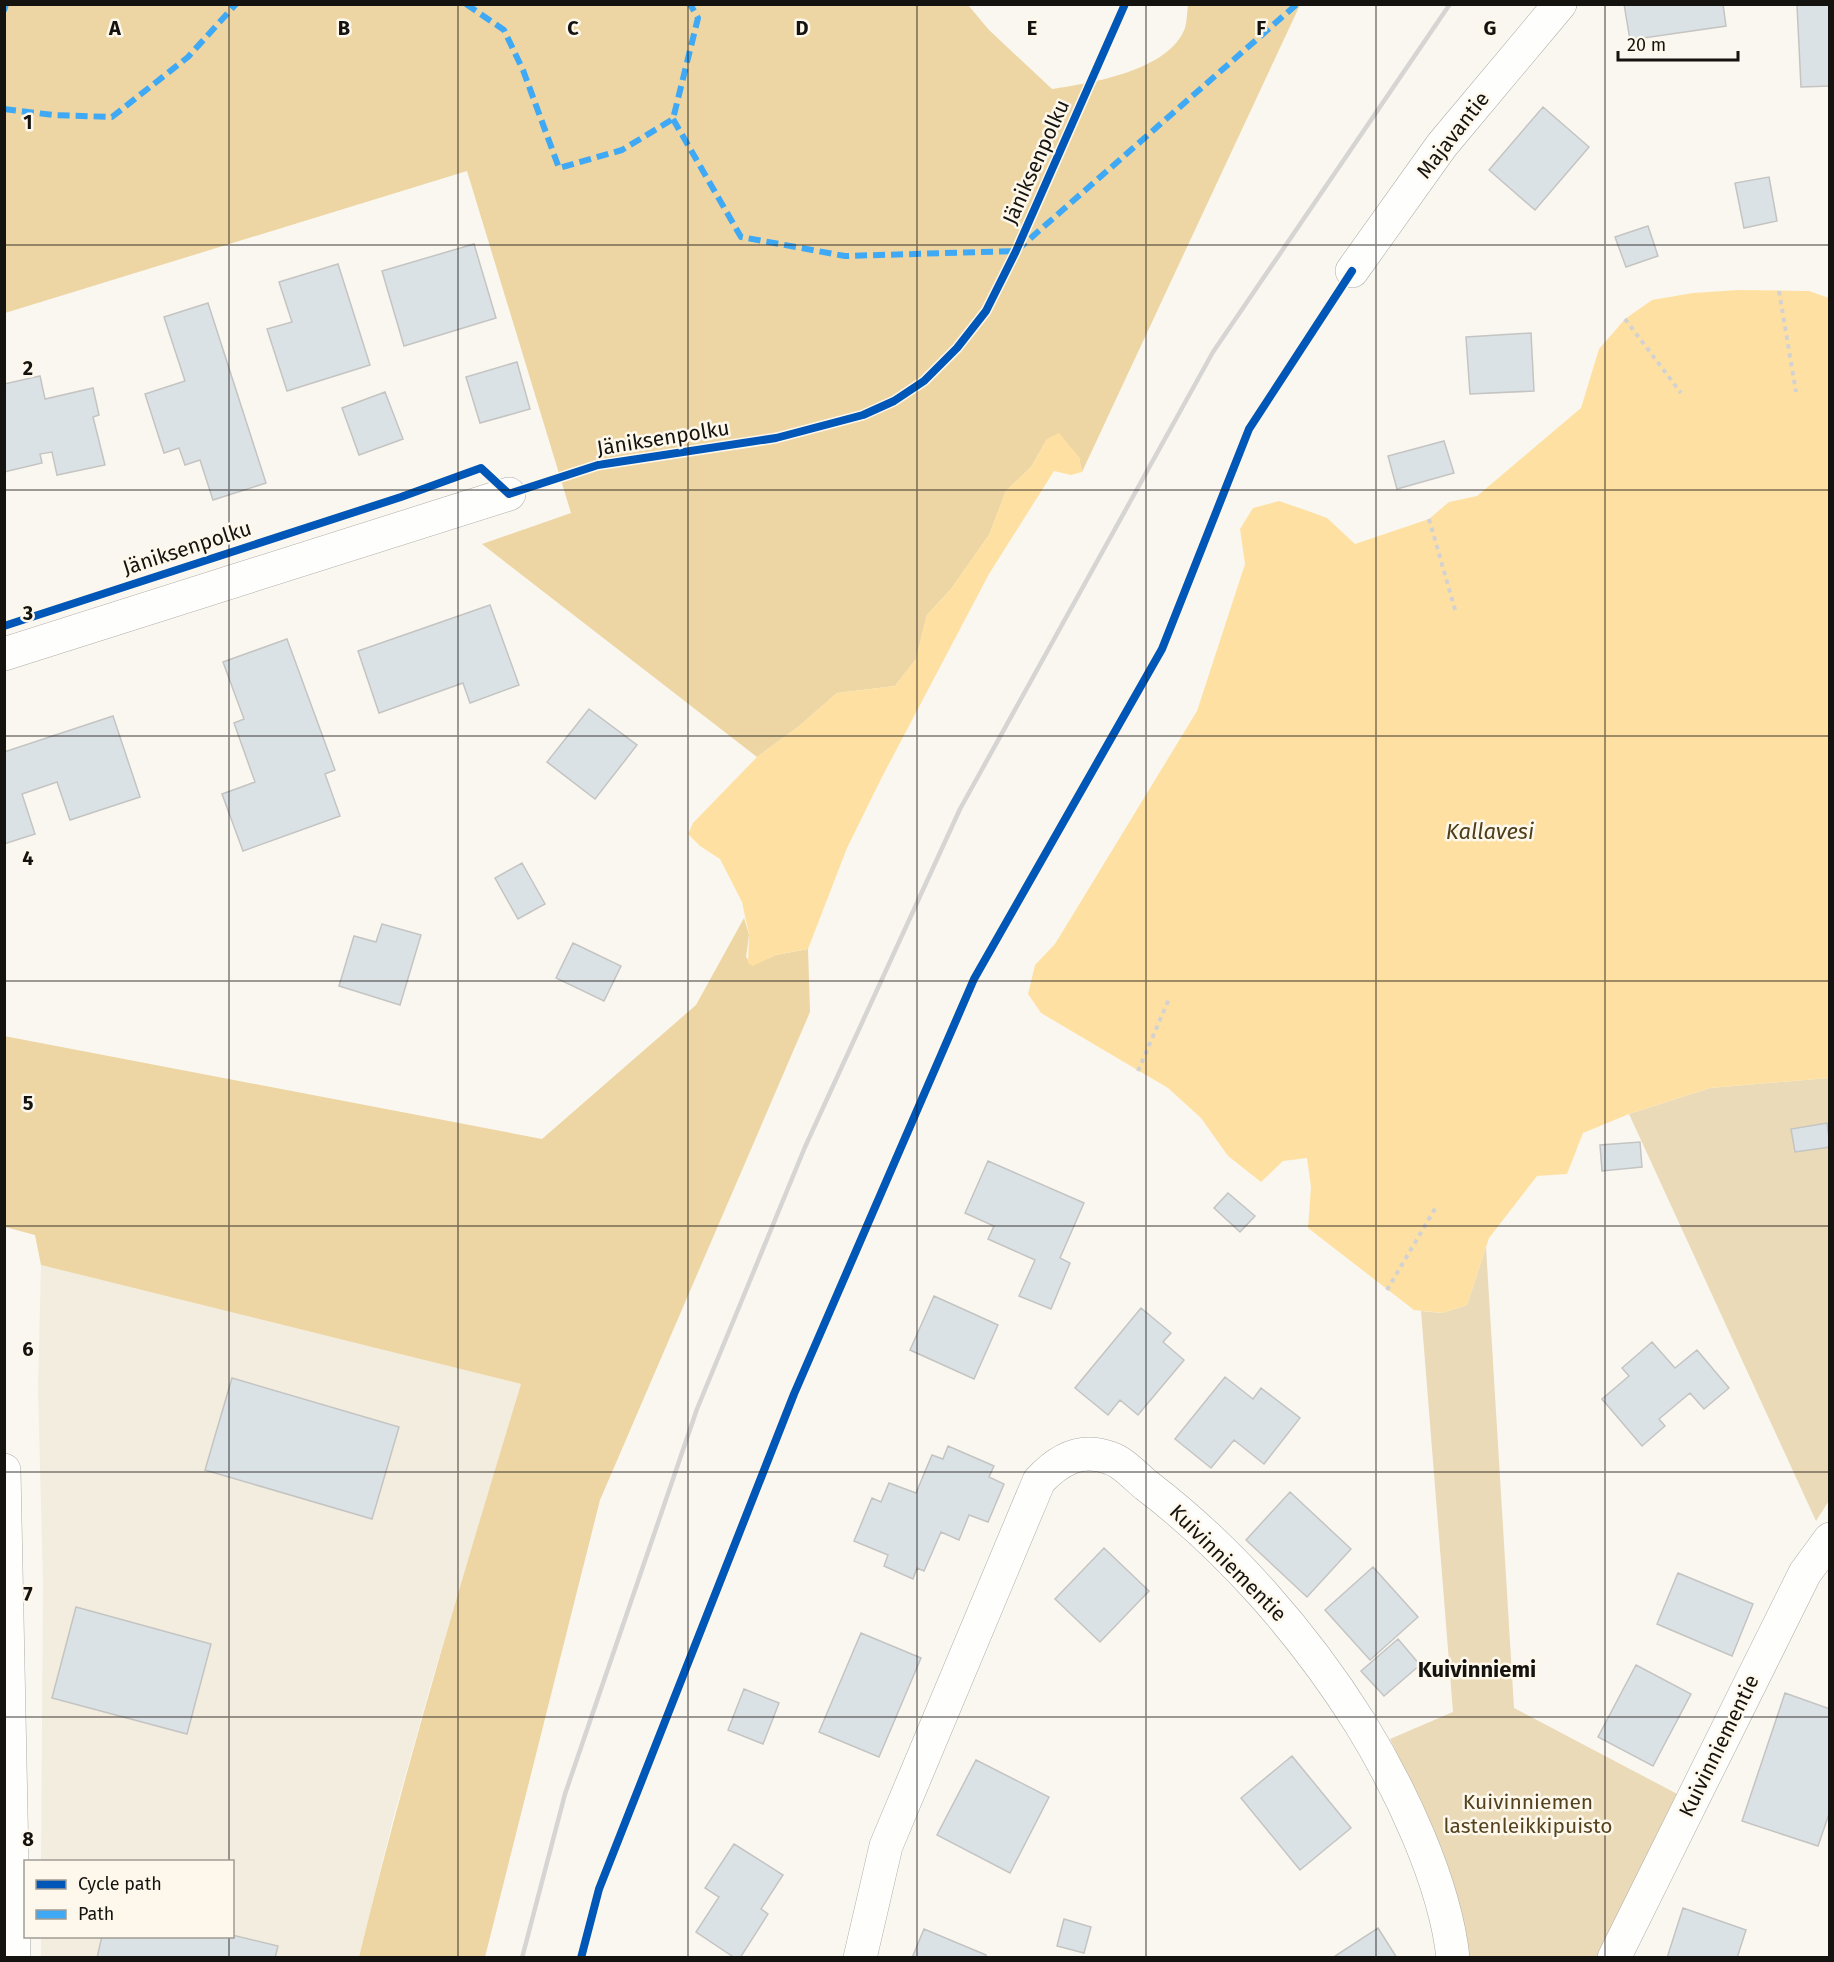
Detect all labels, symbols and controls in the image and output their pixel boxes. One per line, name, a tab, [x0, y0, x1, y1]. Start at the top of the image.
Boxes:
text: A	[108, 16, 122, 40]
text: B	[338, 16, 350, 40]
text: C	[567, 16, 579, 40]
text: D	[795, 16, 809, 40]
text: E	[1027, 16, 1037, 40]
text: F	[1256, 16, 1266, 40]
text: G	[1484, 16, 1496, 40]
scale bar	[1618, 24, 1738, 62]
text: 20 m	[1627, 34, 1666, 56]
street label: Majavantie	[1411, 86, 1495, 184]
street label: Jäniksenpolku	[997, 96, 1075, 228]
text: 1	[23, 110, 33, 134]
text: 2	[23, 356, 33, 380]
street label: Jäniksenpolku	[595, 415, 731, 461]
street label: Jäniksenpolku	[119, 515, 255, 581]
text: 3	[22, 601, 33, 625]
water label: Kallavesi	[1446, 818, 1534, 845]
text: 4	[22, 846, 34, 870]
text: 5	[23, 1091, 34, 1115]
text: 6	[22, 1337, 34, 1361]
street label: Kuivinniementie	[1164, 1499, 1292, 1627]
text: 7	[23, 1582, 33, 1606]
district label: Kuivinniemi	[1418, 1656, 1536, 1683]
street label: Kuivinniementie	[1673, 1671, 1765, 1821]
park label: Kuivinniemen lastenleikkipuisto	[1444, 1789, 1612, 1839]
text: 8	[22, 1827, 34, 1851]
legend	[24, 1860, 234, 1938]
text: Cycle path	[78, 1873, 162, 1895]
text: Path	[78, 1903, 114, 1925]

